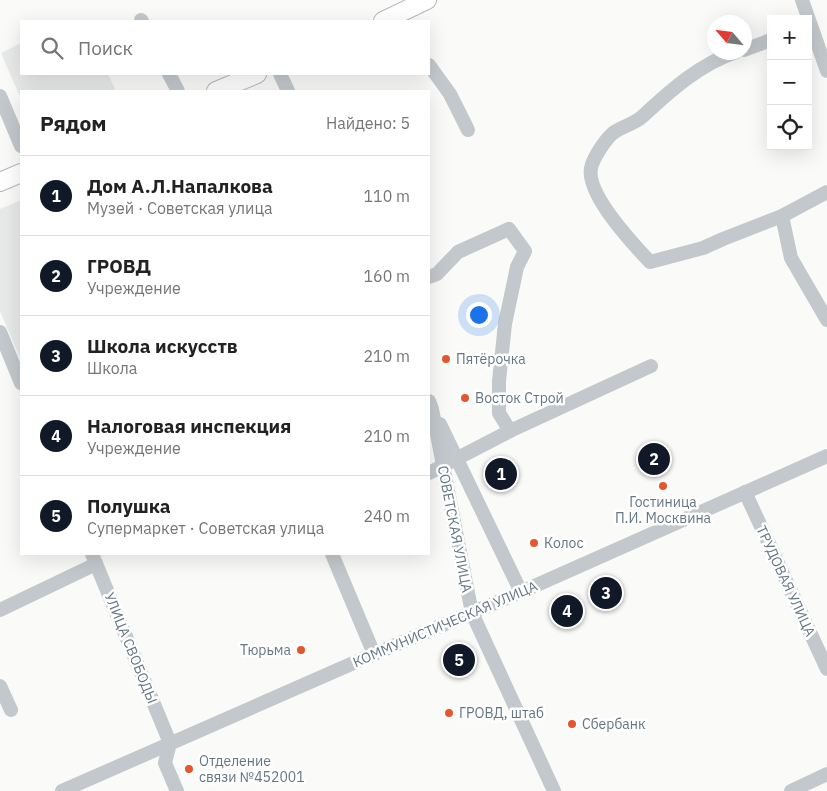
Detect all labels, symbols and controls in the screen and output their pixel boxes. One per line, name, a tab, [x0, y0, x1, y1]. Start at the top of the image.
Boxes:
north arrow	[707, 15, 752, 60]
map controls	[767, 15, 812, 150]
button: +	[767, 15, 812, 60]
search box	[20, 20, 430, 75]
icon: search	[38, 34, 66, 62]
text: Поиск	[78, 36, 133, 60]
button: −	[767, 60, 812, 105]
button: locate	[767, 105, 812, 150]
text: Рядом	[40, 109, 107, 137]
text: Найдено: 5	[326, 113, 410, 133]
text: Дом А.Л.Напалкова	[87, 174, 273, 198]
text: 1	[51, 186, 61, 206]
text: 110 m	[363, 186, 410, 206]
text: Музей · Советская улица	[87, 198, 273, 218]
text: ГРОВД	[87, 254, 151, 278]
text: 2	[51, 266, 61, 286]
text: 160 m	[363, 266, 410, 286]
text: Учреждение	[87, 278, 181, 298]
your location	[466, 302, 492, 328]
text: Школа искусств	[87, 334, 238, 358]
text: 3	[51, 346, 61, 366]
text: 210 m	[363, 346, 410, 366]
place label: Пятёрочка	[456, 350, 526, 368]
marker: Пятёрочка	[440, 353, 452, 365]
text: Школа	[87, 358, 137, 378]
place label: Восток Строй	[475, 389, 564, 407]
marker: Восток Строй	[459, 392, 471, 404]
text: Налоговая инспекция	[87, 414, 291, 438]
text: 4	[51, 426, 61, 446]
text: 210 m	[363, 426, 410, 446]
text: Учреждение	[87, 438, 181, 458]
pin: 2	[638, 440, 670, 478]
pin: 1	[485, 455, 517, 493]
street label: СОВЕТСКАЯ УЛИЦА	[434, 464, 476, 594]
marker: Гостиница П.И. Москвина	[657, 480, 669, 492]
place label: Гостиница П.И. Москвина	[615, 493, 712, 527]
text: Полушка	[87, 494, 171, 518]
text: 5	[51, 506, 61, 526]
text: 240 m	[363, 506, 410, 526]
text: Супермаркет · Советская улица	[87, 518, 324, 538]
street label: ТРУДОВАЯ УЛИЦА	[752, 523, 820, 639]
place label: Колос	[544, 534, 584, 552]
marker: Колос	[528, 537, 540, 549]
pin: 3	[590, 574, 622, 612]
street label: КОММУНИСТИЧЕСКАЯ УЛИЦА	[350, 577, 540, 671]
street label: УЛИЦА СВОБОДЫ	[100, 590, 162, 706]
pin: 4	[551, 592, 583, 630]
place label: Тюрьма	[240, 641, 292, 659]
pin: 5	[443, 641, 475, 679]
marker: Тюрьма	[295, 644, 307, 656]
place label: ГРОВД, штаб	[459, 704, 544, 722]
marker: ГРОВД, штаб	[443, 707, 455, 719]
place label: Сбербанк	[582, 715, 646, 733]
marker: Сбербанк	[566, 718, 578, 730]
place label: Отделение связи №452001	[199, 752, 305, 786]
marker: Отделение связи №452001	[183, 763, 195, 775]

